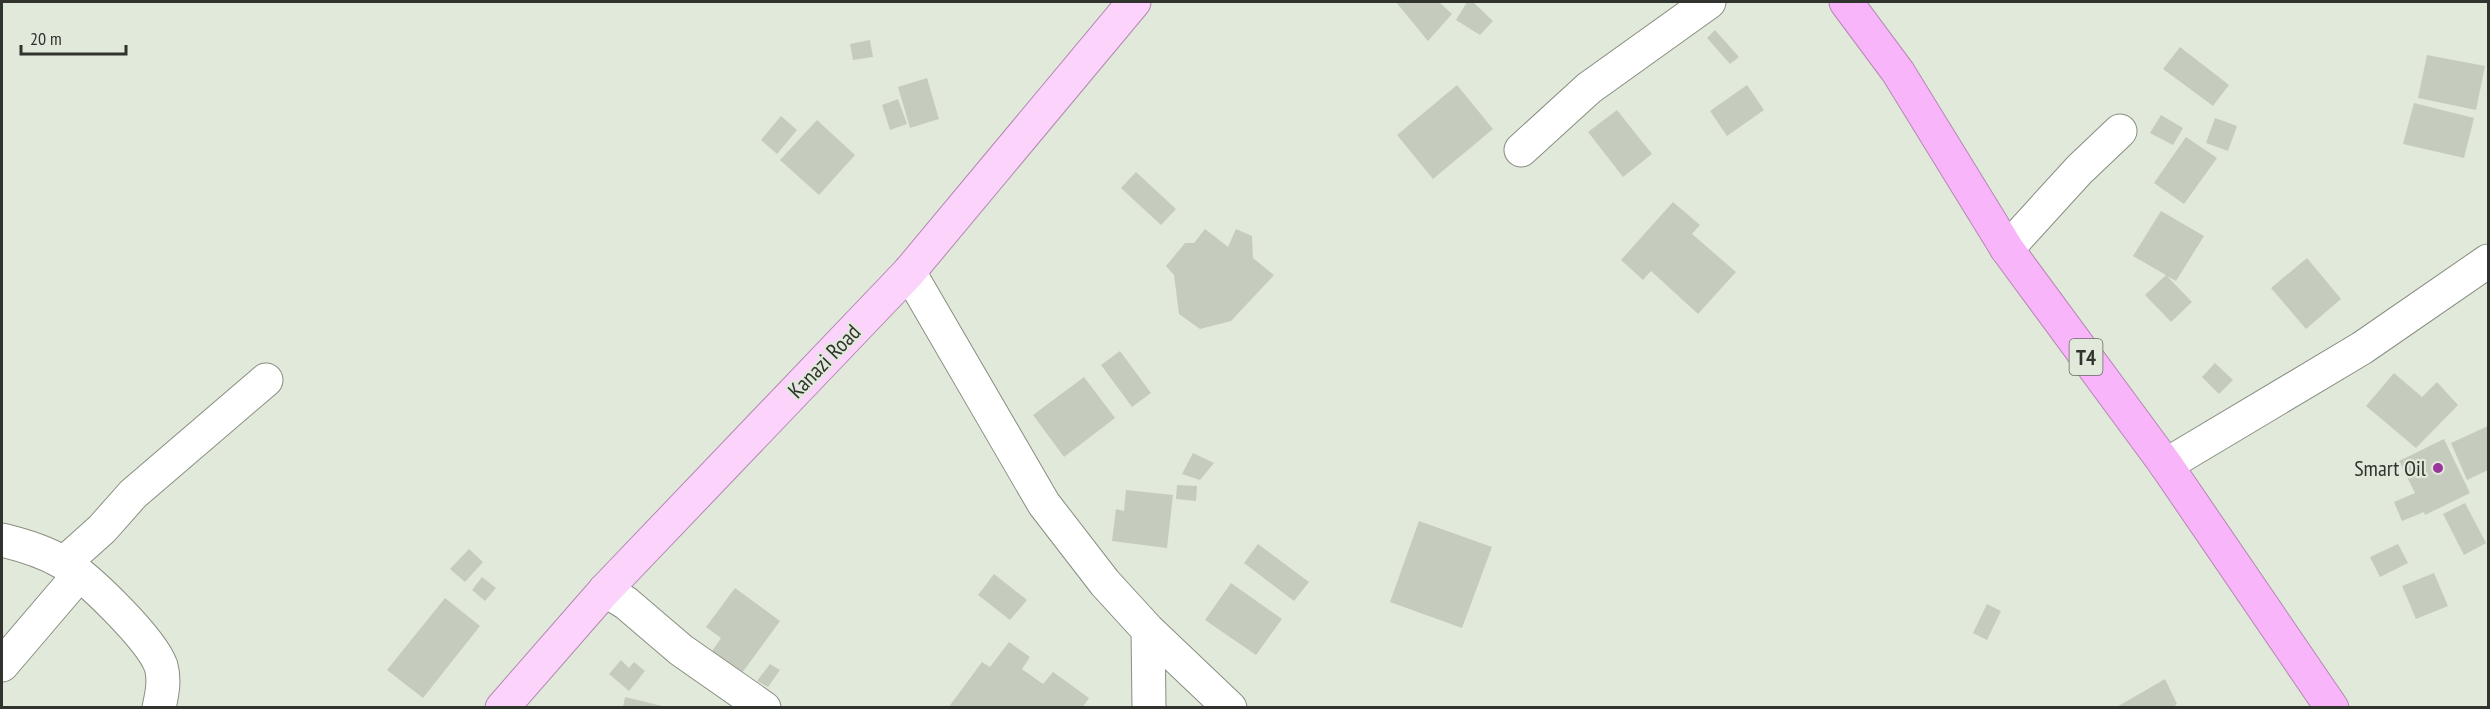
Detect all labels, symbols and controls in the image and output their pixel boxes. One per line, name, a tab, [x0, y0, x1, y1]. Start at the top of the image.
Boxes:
scale bar	[21, 18, 126, 56]
text: 20 m	[30, 27, 62, 50]
street label: Kanazi Road	[782, 318, 866, 404]
road number: T4	[2070, 339, 2102, 375]
place label: Smart Oil	[2354, 454, 2427, 482]
marker: Smart Oil	[2431, 461, 2445, 475]

